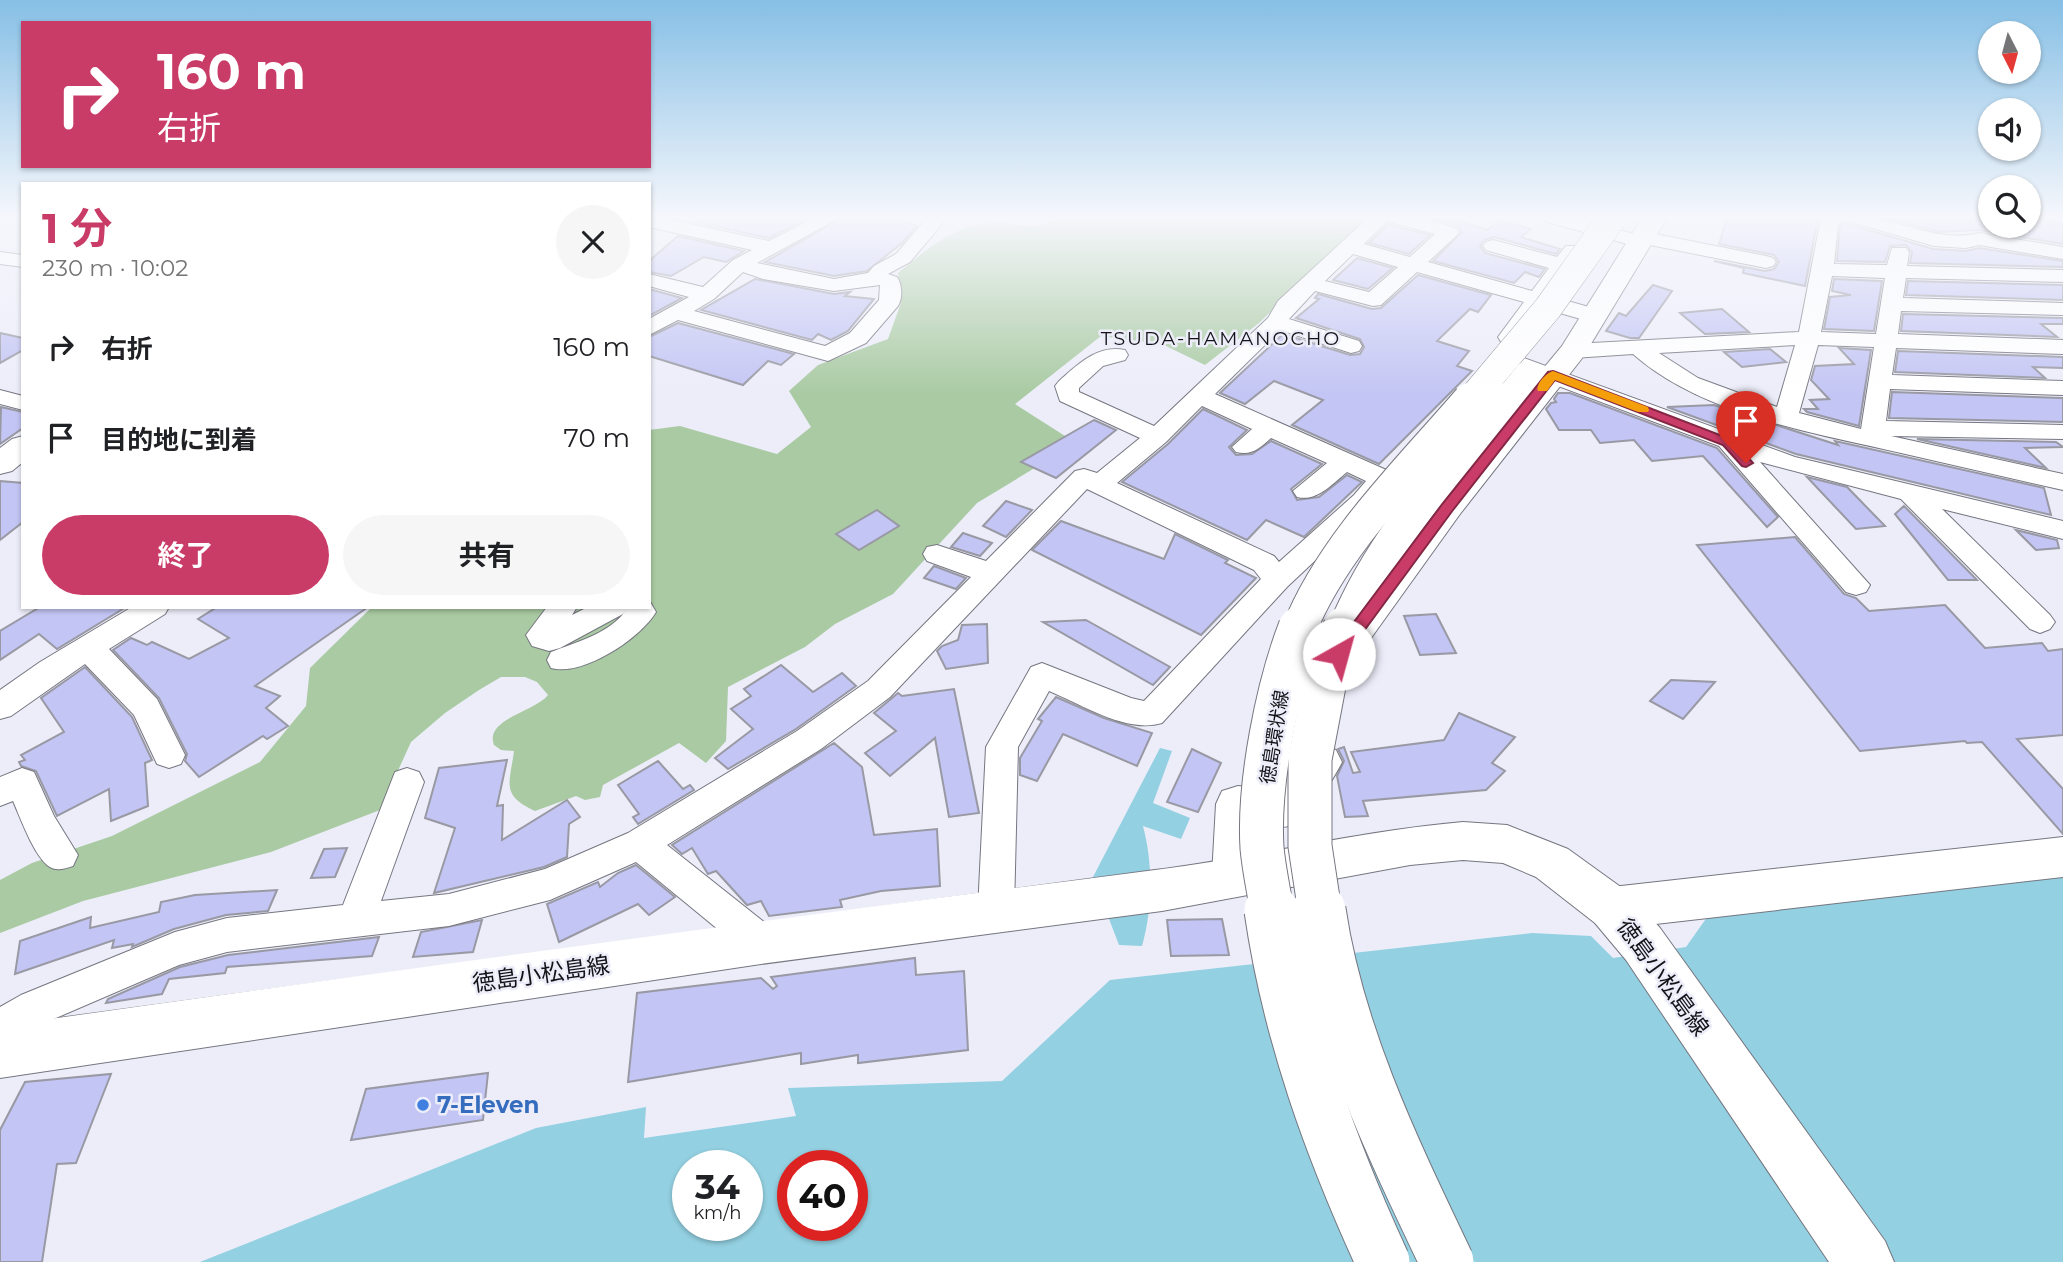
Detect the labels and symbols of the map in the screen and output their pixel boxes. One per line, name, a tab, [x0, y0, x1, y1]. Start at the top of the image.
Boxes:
north arrow	[1978, 21, 2040, 84]
district label: TSUDA-HAMANOCHO	[1101, 327, 1341, 350]
pin	[1716, 391, 1776, 463]
position arrow	[1302, 617, 1376, 691]
street label: 徳島環状線	[1256, 688, 1293, 786]
street label: 徳島小松島線	[1611, 913, 1715, 1041]
street label: 徳島小松島線	[471, 951, 611, 997]
place label: 7-Eleven	[437, 1091, 539, 1119]
marker: 7-Eleven	[415, 1097, 431, 1113]
speed limit sign: 40	[777, 1150, 868, 1241]

